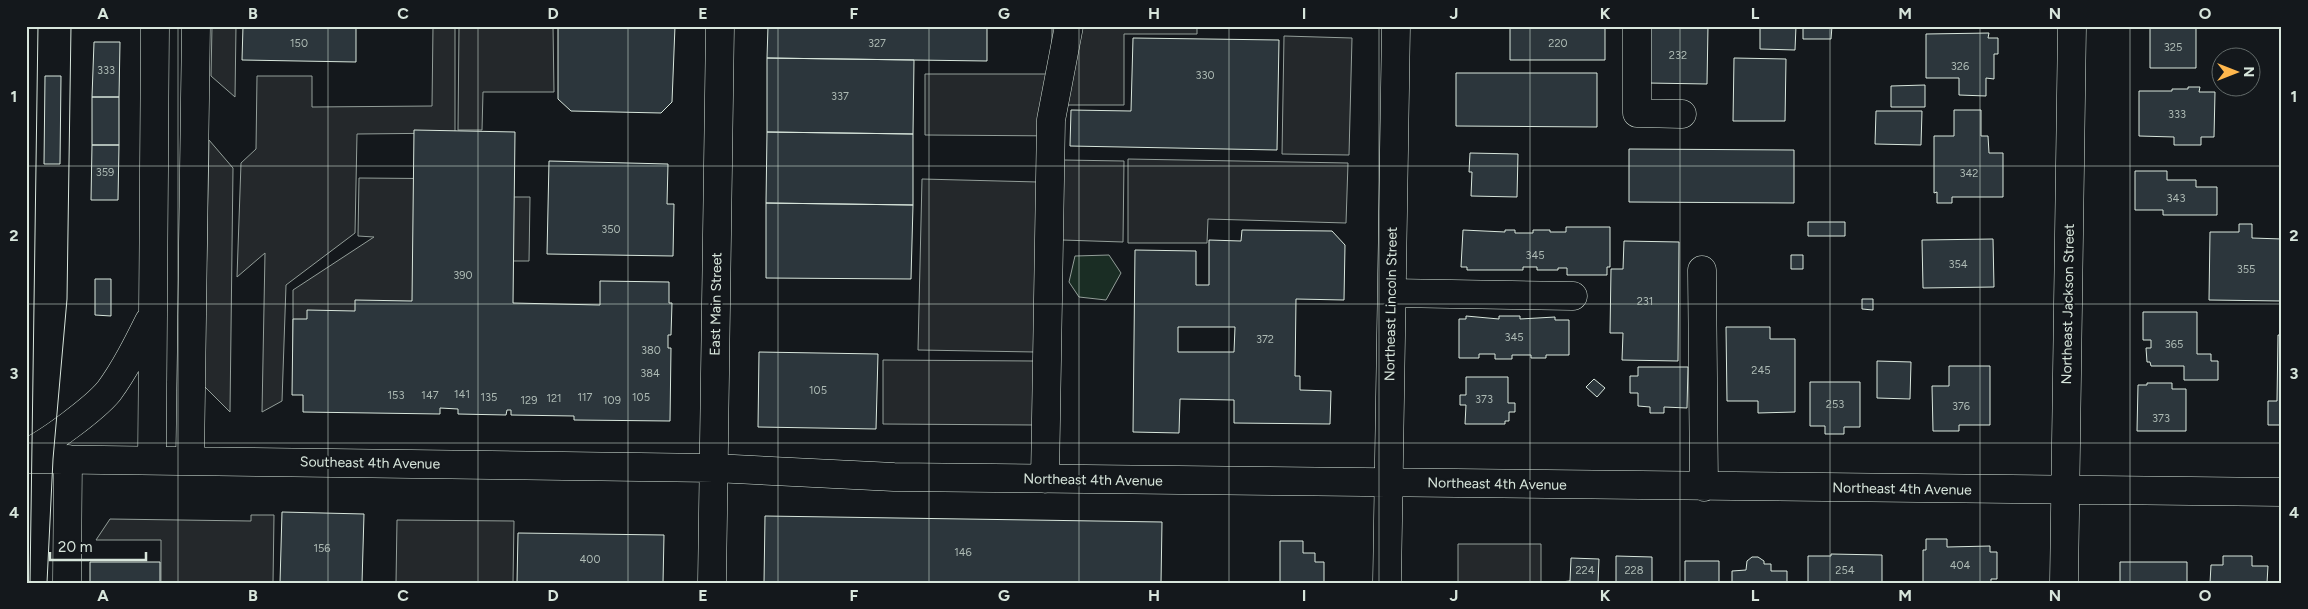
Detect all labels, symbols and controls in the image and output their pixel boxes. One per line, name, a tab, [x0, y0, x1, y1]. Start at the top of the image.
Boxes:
text: A	[97, 4, 109, 23]
text: B	[248, 4, 258, 23]
text: C	[397, 4, 409, 23]
text: D	[547, 4, 559, 23]
text: E	[698, 4, 708, 23]
text: F	[850, 4, 859, 23]
text: G	[998, 4, 1010, 23]
text: H	[1148, 4, 1160, 23]
text: I	[1302, 4, 1306, 23]
text: J	[1450, 4, 1458, 23]
text: K	[1600, 4, 1611, 23]
text: L	[1751, 4, 1760, 23]
text: M	[1898, 4, 1912, 23]
text: N	[2049, 4, 2061, 23]
text: O	[2199, 4, 2212, 23]
house number: 150	[290, 37, 308, 50]
house number: 327	[868, 37, 886, 50]
house number: 220	[1548, 37, 1568, 50]
house number: 325	[2164, 41, 2182, 54]
north arrow	[2210, 48, 2260, 98]
house number: 232	[1669, 49, 1687, 62]
house number: 326	[1951, 60, 1969, 73]
house number: 333	[97, 64, 115, 77]
text: N	[2240, 67, 2257, 77]
house number: 330	[1195, 69, 1215, 82]
text: 1	[11, 87, 17, 106]
text: 1	[2291, 87, 2297, 106]
house number: 337	[831, 90, 849, 103]
house number: 333	[2168, 108, 2186, 121]
house number: 359	[96, 166, 114, 179]
house number: 342	[1960, 167, 1978, 180]
house number: 343	[2167, 192, 2185, 205]
house number: 350	[601, 223, 621, 236]
street label: Northeast Jackson Street	[2058, 224, 2078, 384]
text: 2	[9, 226, 19, 245]
text: 2	[2289, 226, 2299, 245]
street label: Northeast Lincoln Street	[1381, 227, 1401, 381]
house number: 345	[1525, 249, 1545, 262]
street label: East Main Street	[707, 252, 725, 356]
house number: 354	[1948, 258, 1968, 271]
house number: 355	[2237, 263, 2255, 276]
house number: 390	[453, 269, 473, 282]
house number: 231	[1637, 295, 1653, 308]
house number: 345	[1504, 331, 1524, 344]
house number: 372	[1256, 333, 1274, 346]
house number: 365	[2165, 338, 2183, 351]
house number: 380	[641, 344, 661, 357]
text: 3	[10, 364, 19, 383]
house number: 245	[1751, 364, 1771, 377]
text: 3	[2290, 364, 2299, 383]
house number: 384	[640, 367, 660, 380]
house number: 105	[809, 384, 827, 397]
house number: 141	[454, 388, 470, 401]
house number: 153	[388, 389, 404, 402]
house number: 147	[421, 389, 439, 402]
house number: 135	[481, 391, 497, 404]
house number: 117	[578, 391, 593, 404]
house number: 105	[632, 391, 650, 404]
house number: 121	[546, 392, 562, 405]
house number: 373	[1475, 393, 1493, 406]
house number: 129	[521, 394, 537, 407]
house number: 109	[603, 394, 621, 407]
house number: 253	[1826, 398, 1844, 411]
house number: 376	[1952, 400, 1970, 413]
house number: 373	[2152, 412, 2170, 425]
street label: Southeast 4th Avenue	[300, 453, 441, 473]
street label: Northeast 4th Avenue	[1023, 470, 1163, 490]
street label: Northeast 4th Avenue	[1427, 474, 1567, 494]
street label: Northeast 4th Avenue	[1832, 479, 1972, 499]
text: 4	[9, 503, 19, 522]
text: 4	[2289, 503, 2299, 522]
scale bar	[50, 529, 146, 561]
text: 20 m	[58, 538, 92, 556]
house number: 156	[313, 542, 331, 555]
house number: 146	[954, 546, 972, 559]
house number: 400	[580, 553, 600, 566]
house number: 404	[1950, 559, 1971, 572]
house number: 224	[1575, 564, 1595, 577]
house number: 228	[1624, 564, 1644, 577]
house number: 254	[1835, 564, 1855, 577]
text: A	[97, 586, 109, 605]
text: B	[248, 586, 258, 605]
text: C	[397, 586, 409, 605]
text: D	[547, 586, 559, 605]
text: E	[698, 586, 708, 605]
text: F	[850, 586, 859, 605]
text: G	[998, 586, 1010, 605]
text: H	[1148, 586, 1160, 605]
text: I	[1302, 586, 1306, 605]
text: J	[1450, 586, 1458, 605]
text: K	[1600, 586, 1611, 605]
text: L	[1751, 586, 1760, 605]
text: M	[1898, 586, 1912, 605]
text: N	[2049, 586, 2061, 605]
text: O	[2199, 586, 2212, 605]

